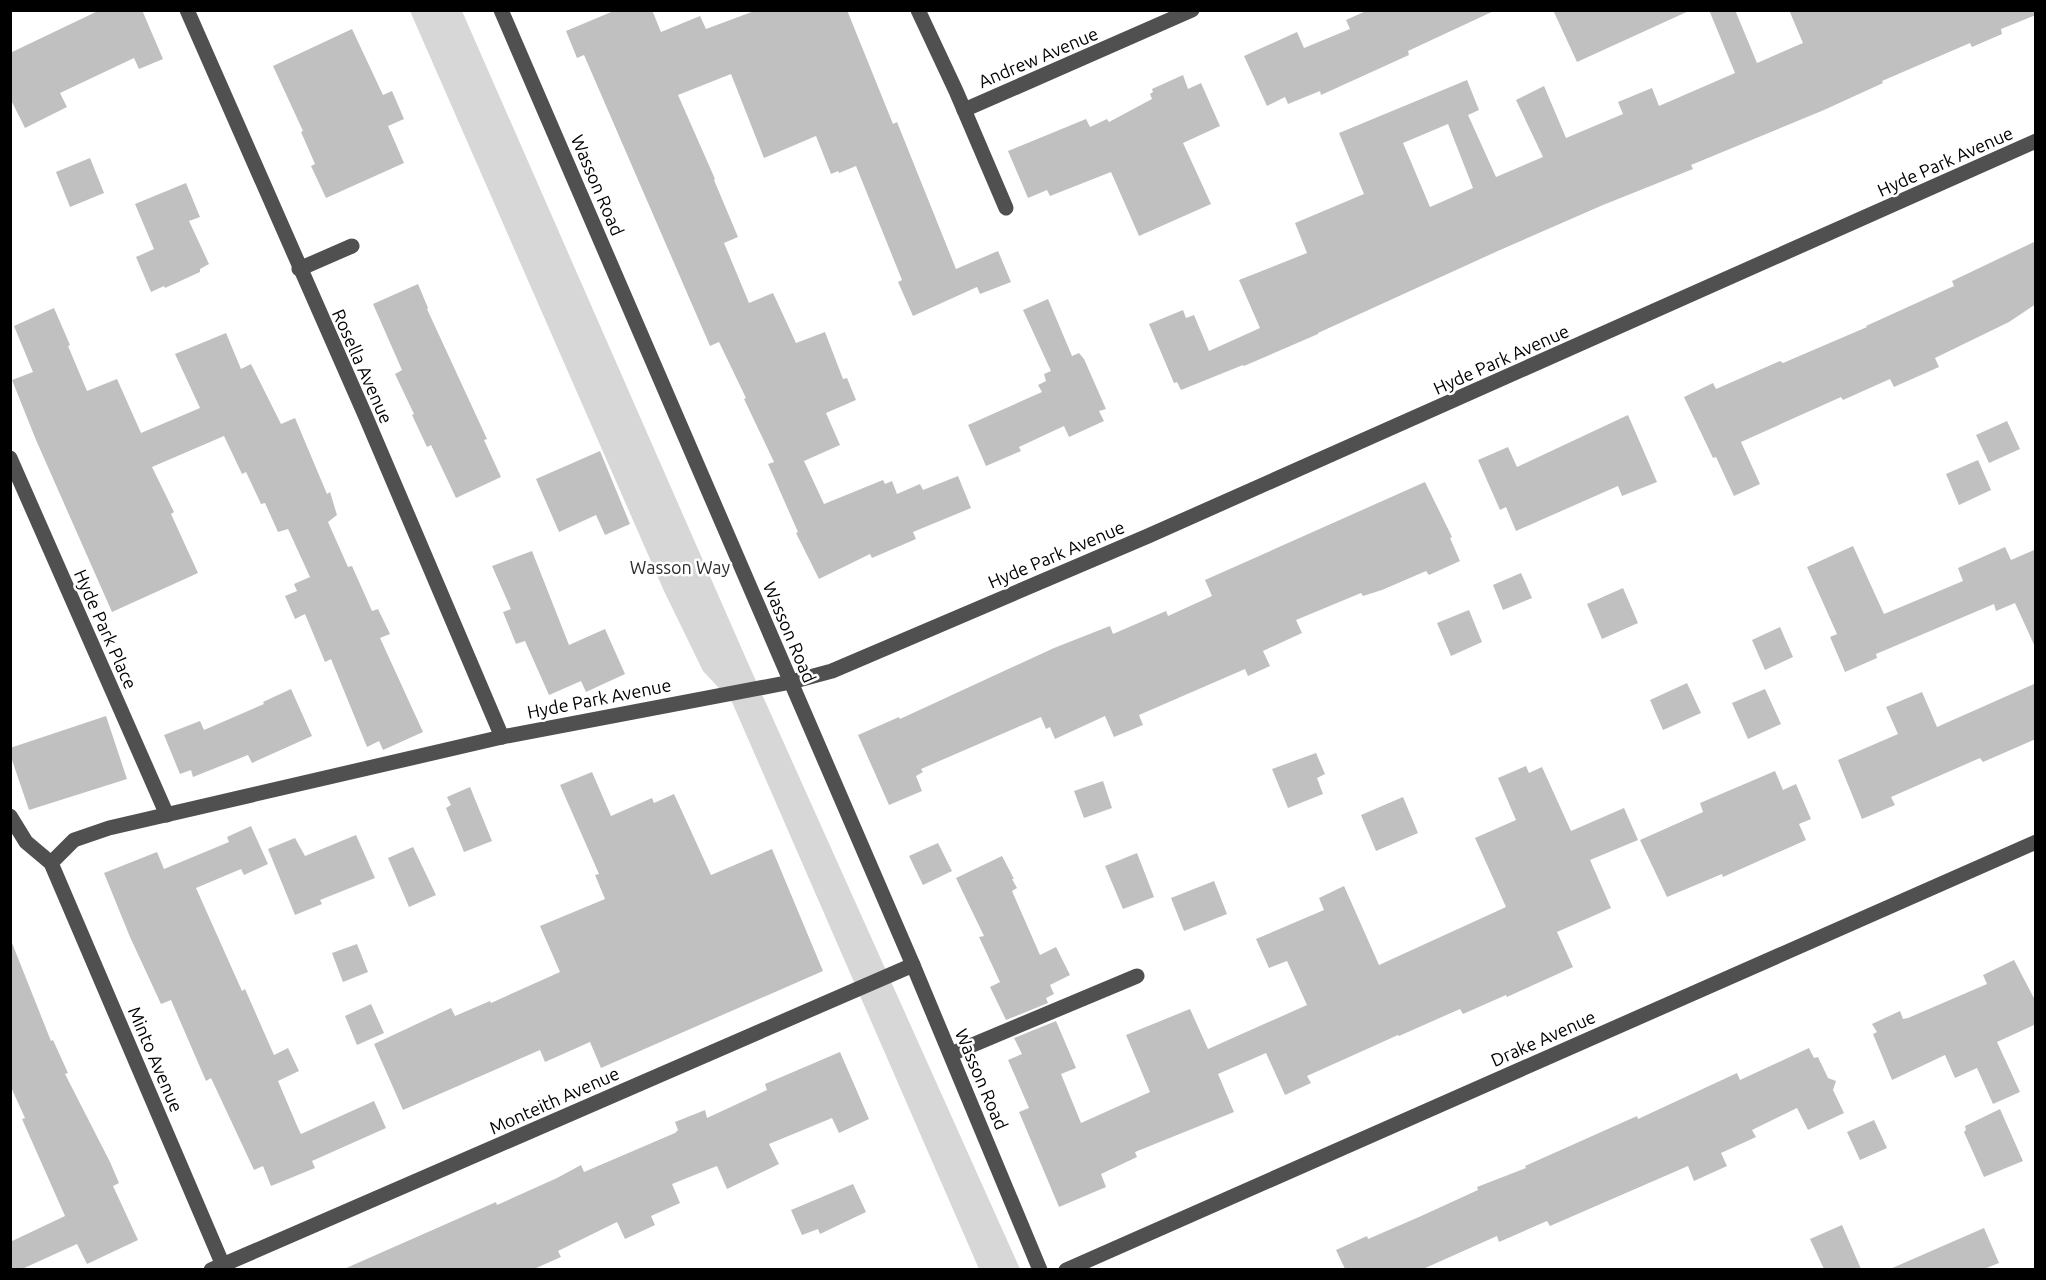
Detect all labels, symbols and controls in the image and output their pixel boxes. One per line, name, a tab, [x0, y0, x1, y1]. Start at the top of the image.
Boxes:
street label: Andrew Avenue	[975, 23, 1101, 91]
street label: Hyde Park Avenue	[1874, 122, 2016, 200]
street label: Wasson Road	[568, 132, 628, 238]
street label: Rosella Avenue	[329, 306, 397, 426]
street label: Hyde Park Avenue	[1430, 320, 1572, 398]
street label: Hyde Park Avenue	[985, 516, 1127, 592]
park label: Wasson Way	[630, 557, 730, 577]
street label: Hyde Park Place	[71, 566, 141, 692]
street label: Wasson Road	[760, 579, 820, 685]
street label: Hyde Park Avenue	[525, 674, 673, 722]
street label: Minto Avenue	[125, 1003, 187, 1115]
street label: Drake Avenue	[1488, 1006, 1598, 1070]
street label: Wasson Road	[952, 1026, 1012, 1132]
street label: Monteith Avenue	[486, 1062, 622, 1138]

